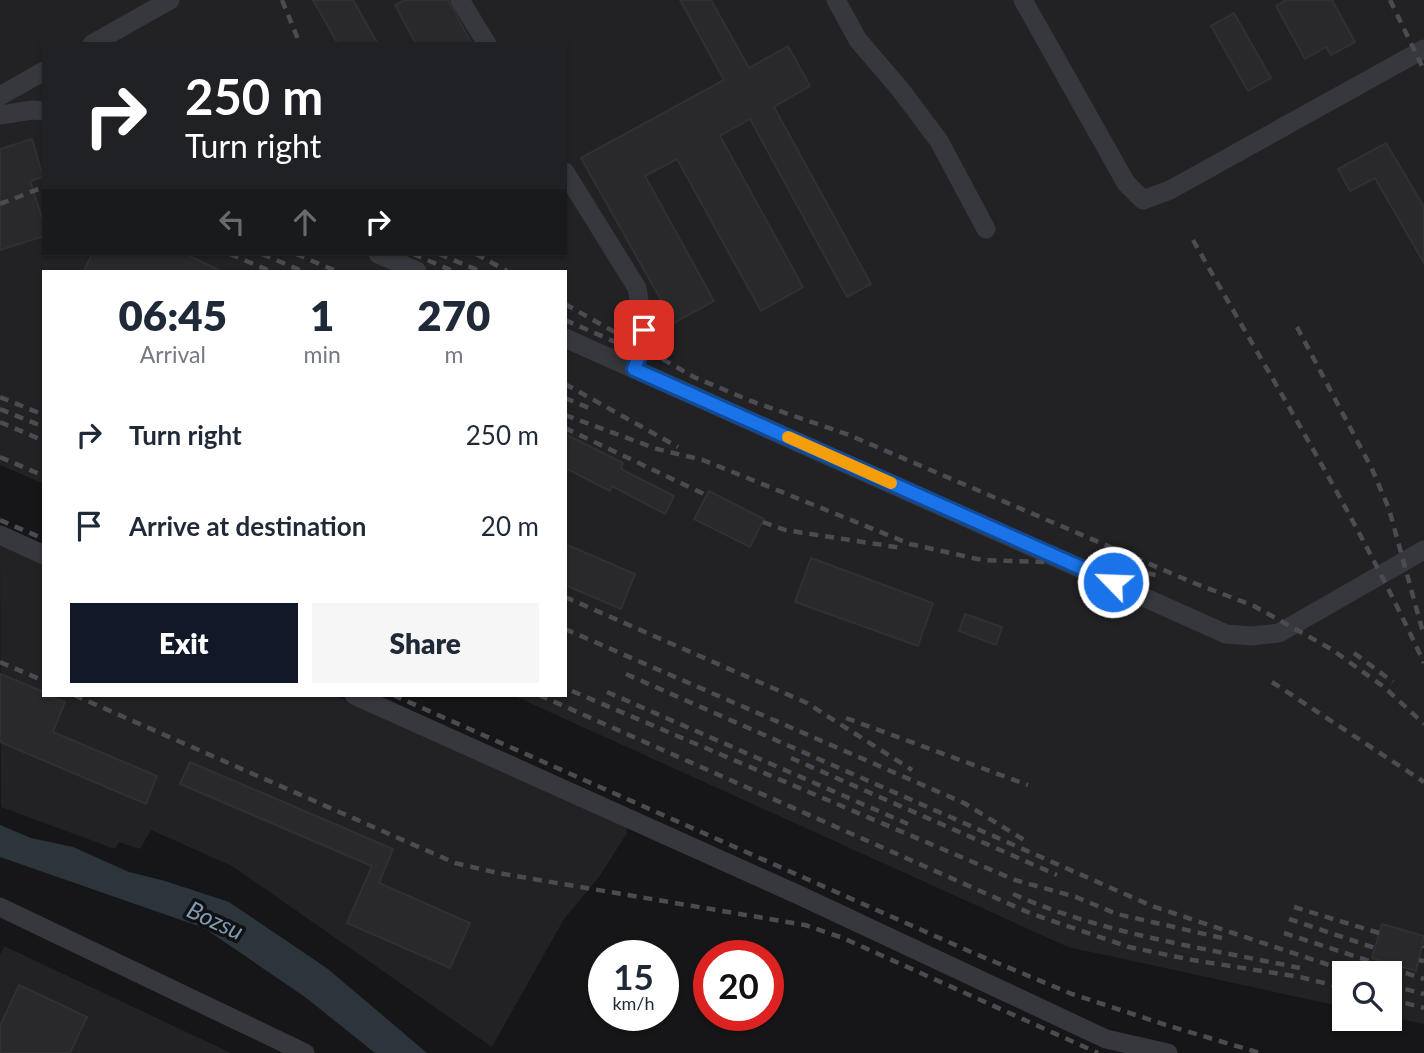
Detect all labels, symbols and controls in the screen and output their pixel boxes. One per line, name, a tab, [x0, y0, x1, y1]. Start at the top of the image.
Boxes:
text: 250 m	[185, 67, 323, 125]
icon: right	[70, 70, 161, 161]
text: Turn right	[185, 126, 321, 165]
icon: left	[213, 203, 251, 241]
icon: ahead	[286, 203, 324, 241]
icon: right	[359, 203, 397, 241]
text: 06:45	[119, 290, 227, 340]
text: 1	[310, 290, 334, 340]
text: 270	[417, 290, 490, 340]
pin	[614, 300, 674, 360]
icon: arrive	[625, 311, 663, 349]
text: Arrival	[140, 340, 206, 368]
text: min	[304, 340, 341, 368]
text: m	[444, 340, 463, 368]
icon: right	[70, 416, 108, 454]
text: Turn right	[129, 419, 242, 451]
text: 250 m	[466, 419, 539, 451]
icon: arrive	[70, 507, 108, 545]
text: Arrive at destination	[129, 510, 366, 542]
text: 20 m	[481, 510, 539, 542]
position arrow	[1076, 545, 1150, 619]
button: Exit	[70, 603, 298, 683]
button: Share	[312, 603, 539, 683]
water label: Bozsu	[183, 894, 248, 945]
speed limit sign: 20	[693, 940, 784, 1031]
text: 15	[613, 955, 654, 997]
map controls	[1332, 961, 1402, 1031]
button: search	[1332, 961, 1402, 1031]
text: km/h	[612, 992, 655, 1014]

